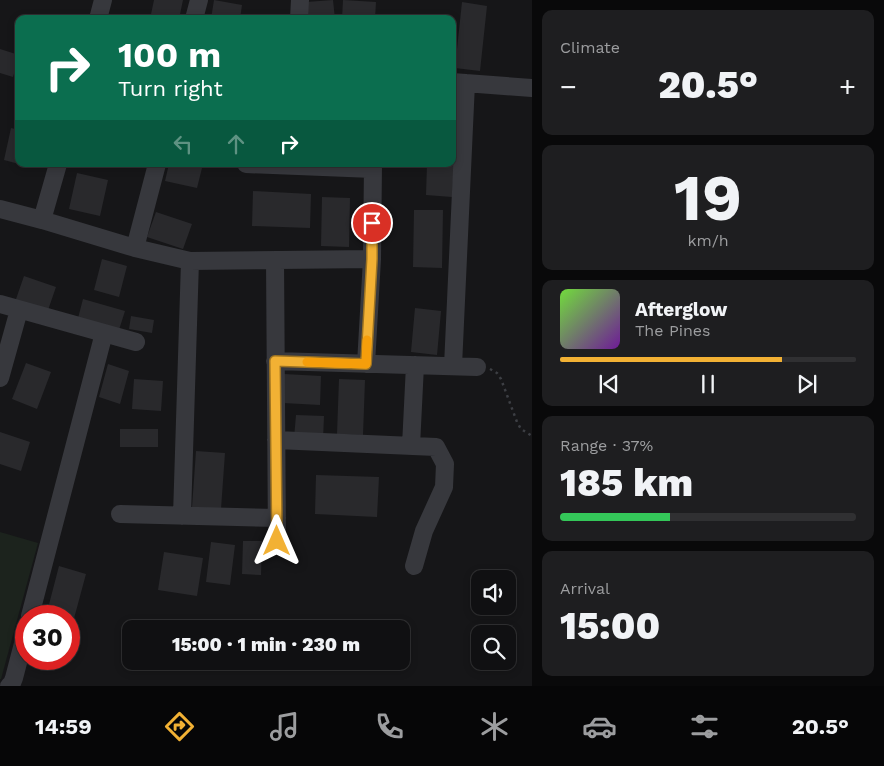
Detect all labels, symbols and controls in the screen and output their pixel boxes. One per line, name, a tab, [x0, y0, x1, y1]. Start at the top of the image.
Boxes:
text: 100 m	[118, 34, 221, 76]
icon: right	[35, 35, 100, 100]
text: Climate	[560, 38, 620, 57]
text: 20.5°	[658, 63, 758, 107]
text: −	[560, 70, 577, 103]
text: +	[839, 70, 856, 103]
text: Turn right	[118, 76, 223, 101]
icon: left	[169, 130, 197, 158]
icon: ahead	[222, 130, 250, 158]
icon: right	[275, 130, 303, 158]
text: 19	[674, 160, 742, 236]
pin	[351, 202, 393, 244]
icon: arrive	[358, 209, 386, 237]
text: km/h	[687, 231, 729, 250]
text: Afterglow	[635, 298, 727, 321]
text: The Pines	[635, 321, 711, 340]
icon: previous	[595, 370, 623, 398]
icon: pause	[694, 370, 722, 398]
icon: next	[793, 370, 821, 398]
text: Range · 37%	[560, 436, 653, 455]
text: 185 km	[560, 461, 693, 505]
position arrow	[250, 514, 302, 566]
map controls	[471, 570, 516, 670]
button: sound	[471, 570, 516, 615]
text: Arrival	[560, 579, 610, 598]
text: 15:00	[560, 604, 660, 648]
speed limit sign: 30	[15, 605, 80, 670]
button: search	[471, 625, 516, 670]
text: 15:00 · 1 min · 230 m	[172, 633, 360, 656]
icon: directions	[162, 709, 197, 744]
icon: music	[267, 709, 302, 744]
icon: phone	[372, 709, 407, 744]
icon: climate	[477, 709, 512, 744]
icon: car	[582, 709, 617, 744]
icon: filters	[687, 709, 722, 744]
text: 14:59	[35, 714, 92, 739]
text: 20.5°	[792, 714, 849, 739]

